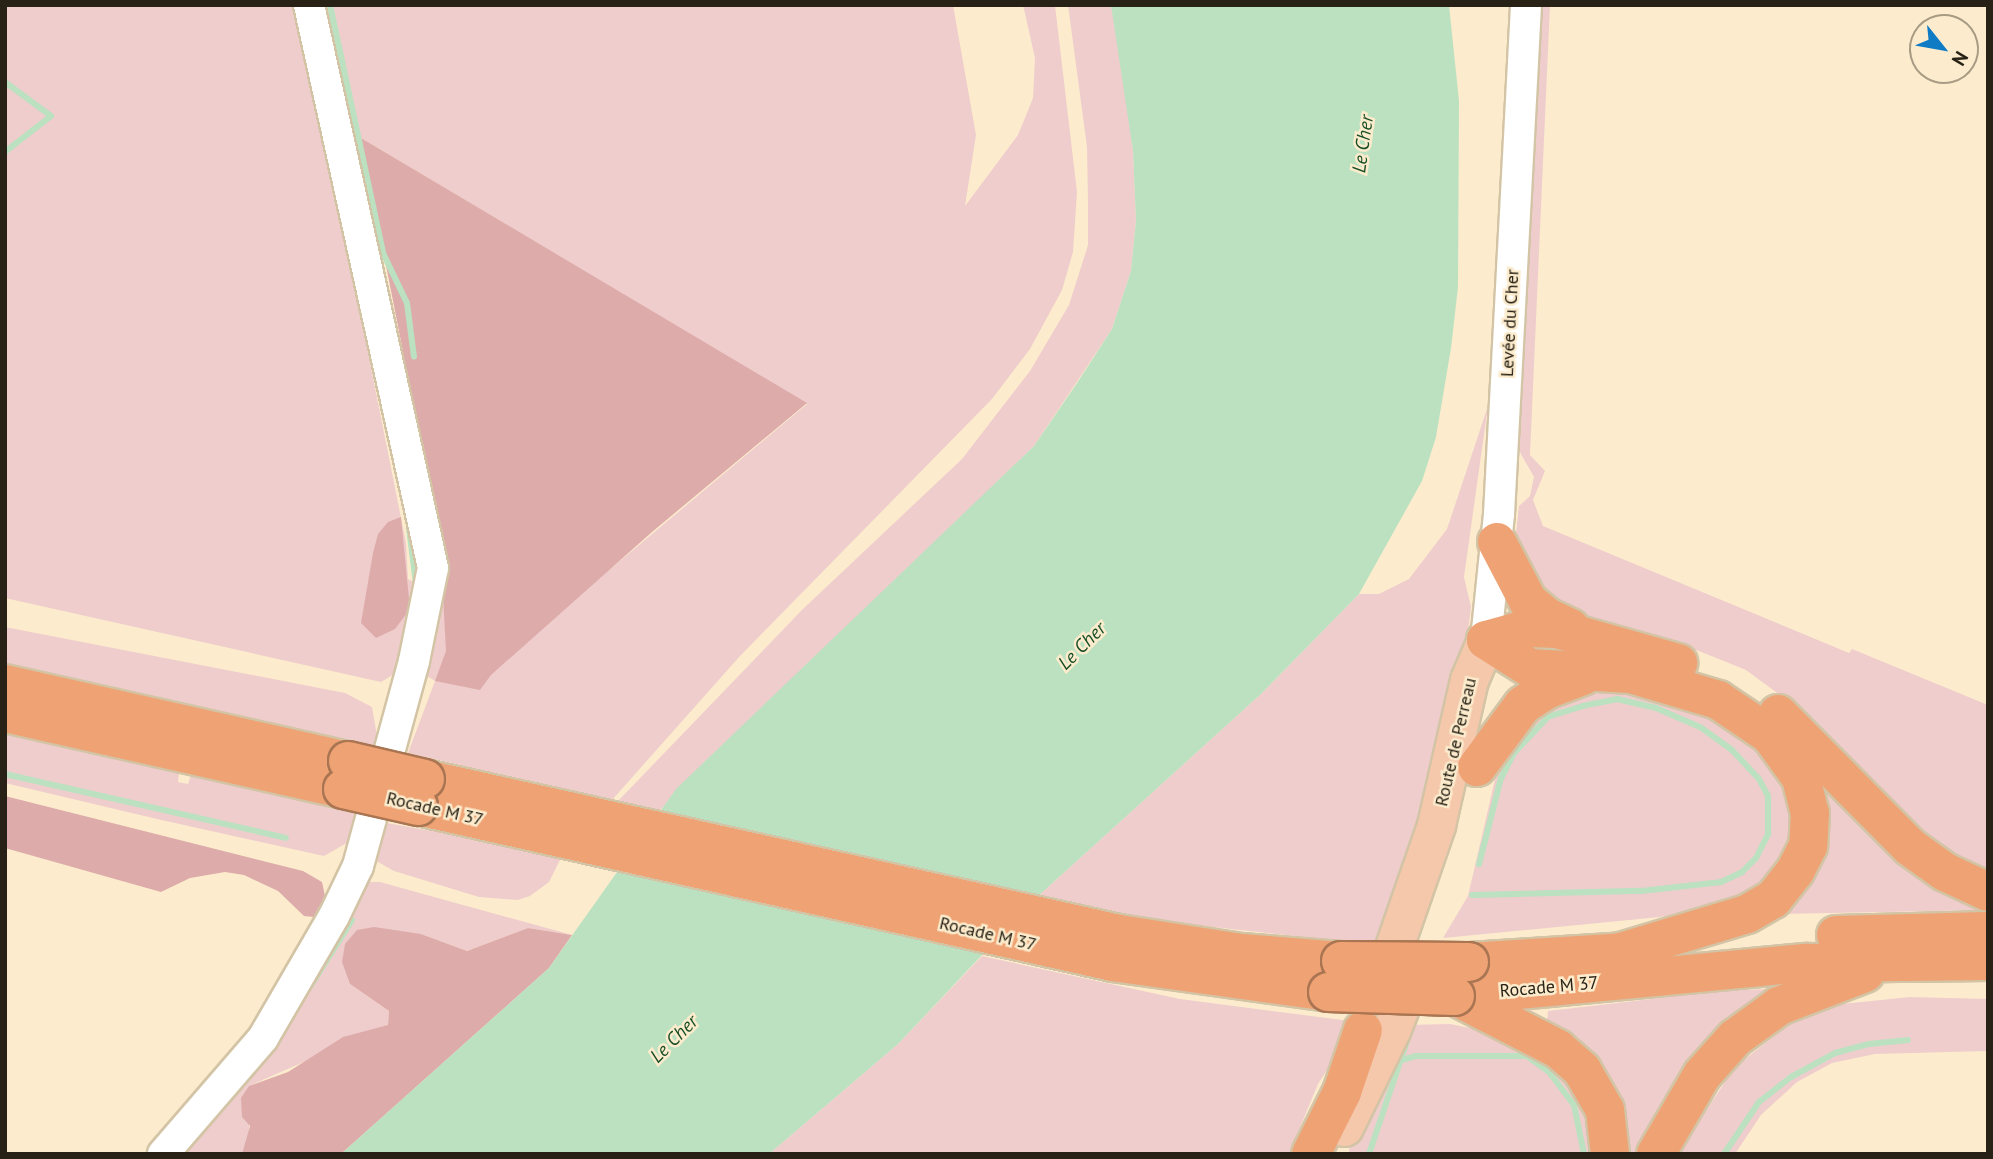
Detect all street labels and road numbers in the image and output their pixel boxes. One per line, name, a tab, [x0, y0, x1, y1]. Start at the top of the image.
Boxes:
street label: Levée du Cher	[1496, 269, 1524, 377]
street label: Route de Perreau	[1431, 676, 1481, 808]
street label: Rocade M 37	[384, 787, 486, 831]
street label: Rocade M 37	[937, 912, 1039, 956]
street label: Rocade M 37	[1499, 972, 1599, 1002]

